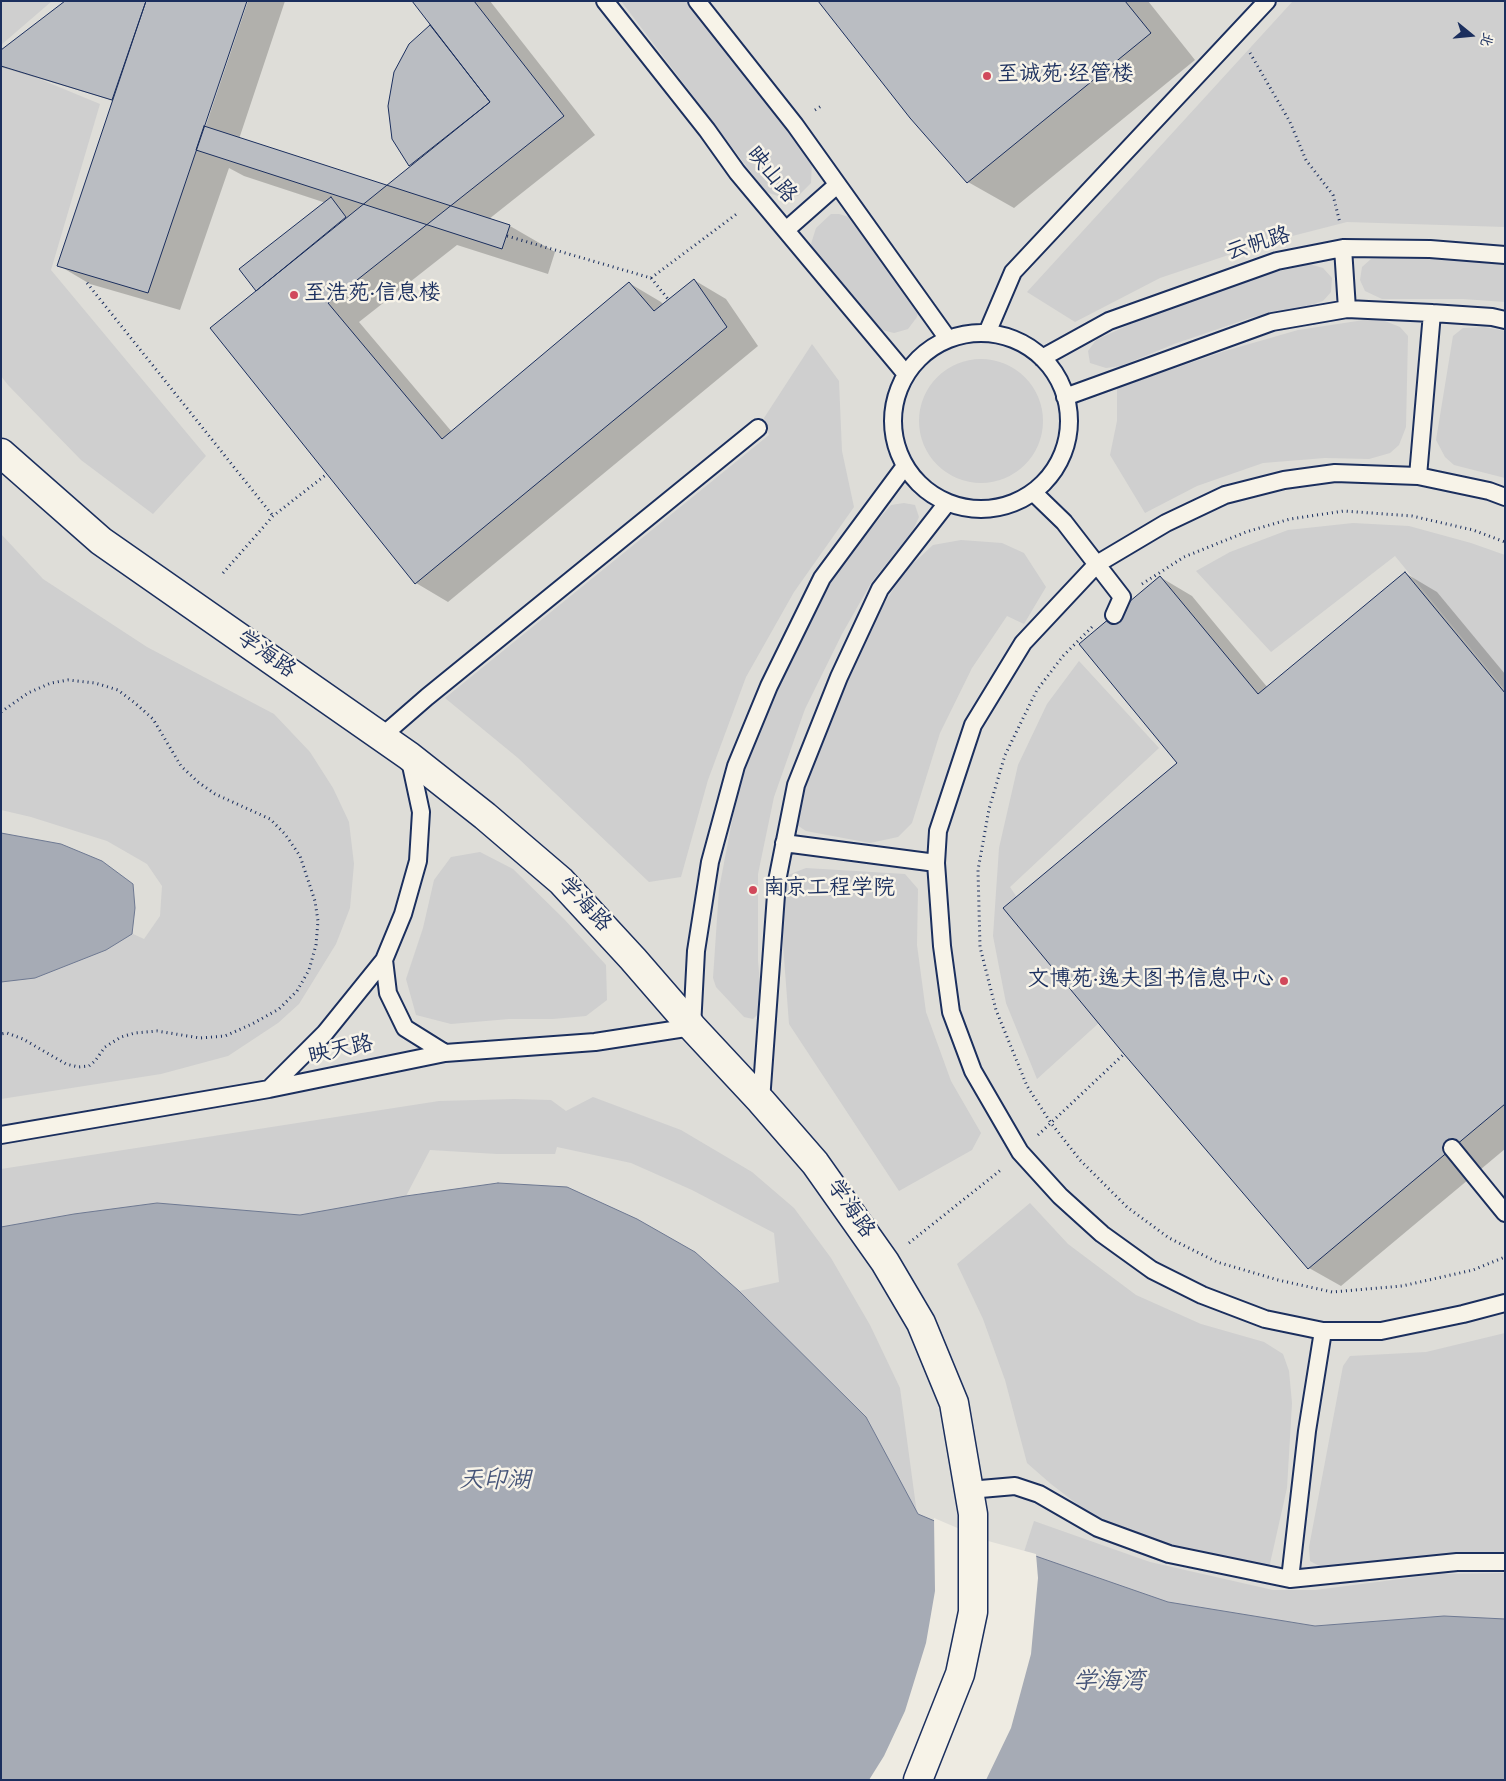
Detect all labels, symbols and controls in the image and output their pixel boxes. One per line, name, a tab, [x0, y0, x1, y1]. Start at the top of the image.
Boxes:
north arrow	[1446, 10, 1496, 60]
text: 北	[1474, 30, 1498, 49]
place label: 至诚苑·经管楼	[997, 63, 1134, 89]
marker: 至诚苑·经管楼	[981, 70, 993, 82]
street label: 映山路	[739, 142, 801, 210]
street label: 云帆路	[1224, 224, 1294, 268]
place label: 至浩苑·信息楼	[304, 282, 441, 308]
marker: 至浩苑·信息楼	[288, 289, 300, 301]
street label: 学海路	[230, 626, 300, 686]
street label: 学海路	[551, 873, 615, 939]
place label: 南京工程学院	[763, 877, 895, 903]
marker: 南京工程学院	[747, 884, 759, 896]
place label: 文博苑·逸夫图书信息中心	[1027, 968, 1274, 994]
marker: 文博苑·逸夫图书信息中心	[1278, 975, 1290, 987]
street label: 映天路	[306, 1032, 376, 1072]
street label: 学海路	[819, 1175, 879, 1245]
water label: 天印湖	[459, 1469, 531, 1497]
water label: 学海湾	[1073, 1670, 1145, 1698]

